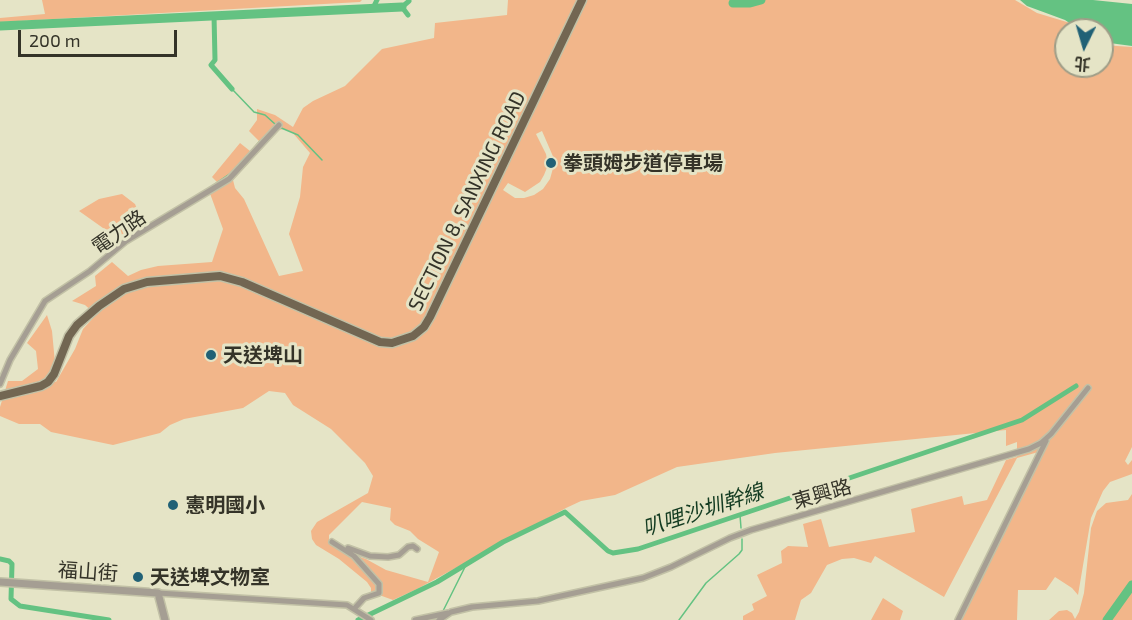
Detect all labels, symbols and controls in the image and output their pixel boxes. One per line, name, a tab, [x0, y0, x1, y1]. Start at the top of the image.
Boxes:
scale bar	[21, 18, 180, 56]
north arrow	[1054, 18, 1114, 78]
text: 200 m	[29, 29, 81, 51]
text: 北	[1074, 54, 1091, 75]
street label: SECTION 8, SANXING ROAD	[403, 87, 531, 315]
place label: 拳頭姆步道停車場	[563, 151, 723, 175]
marker: 拳頭姆步道停車場	[544, 156, 558, 170]
street label: 電力路	[88, 205, 150, 259]
place label: 天送埤山	[223, 343, 303, 367]
marker: 天送埤山	[204, 348, 218, 362]
street label: 東興路	[790, 474, 854, 514]
water label: 叭哩沙圳幹線	[639, 479, 767, 541]
place label: 憲明國小	[185, 493, 265, 517]
marker: 憲明國小	[166, 498, 180, 512]
street label: 福山街	[57, 558, 119, 586]
place label: 天送埤文物室	[150, 565, 270, 589]
marker: 天送埤文物室	[131, 570, 145, 584]

